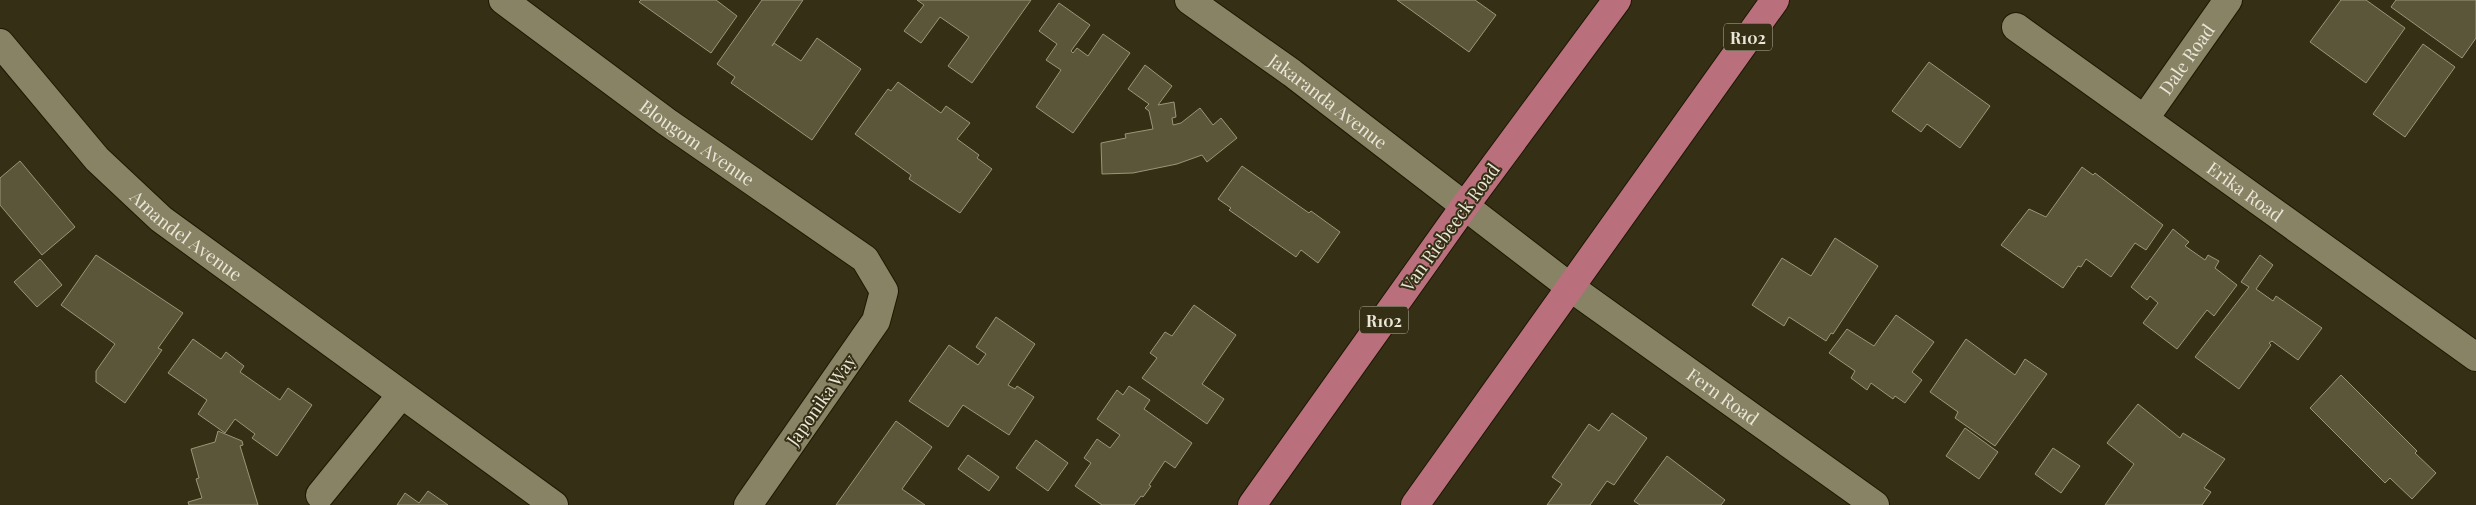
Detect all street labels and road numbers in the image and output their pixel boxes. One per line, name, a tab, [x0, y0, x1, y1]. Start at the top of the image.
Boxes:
street label: Dale Road	[2153, 18, 2220, 99]
road number: R102	[1724, 24, 1772, 51]
street label: Jakaranda Avenue	[1263, 48, 1392, 154]
street label: Blougom Avenue	[635, 94, 759, 191]
street label: Erika Road	[2202, 156, 2288, 227]
street label: Van Riebeeck Road	[1395, 158, 1505, 297]
street label: Amandel Avenue	[125, 184, 247, 286]
road number: R102	[1360, 306, 1408, 334]
street label: Japonika Way	[780, 350, 861, 451]
street label: Fern Road	[1682, 362, 1764, 431]

